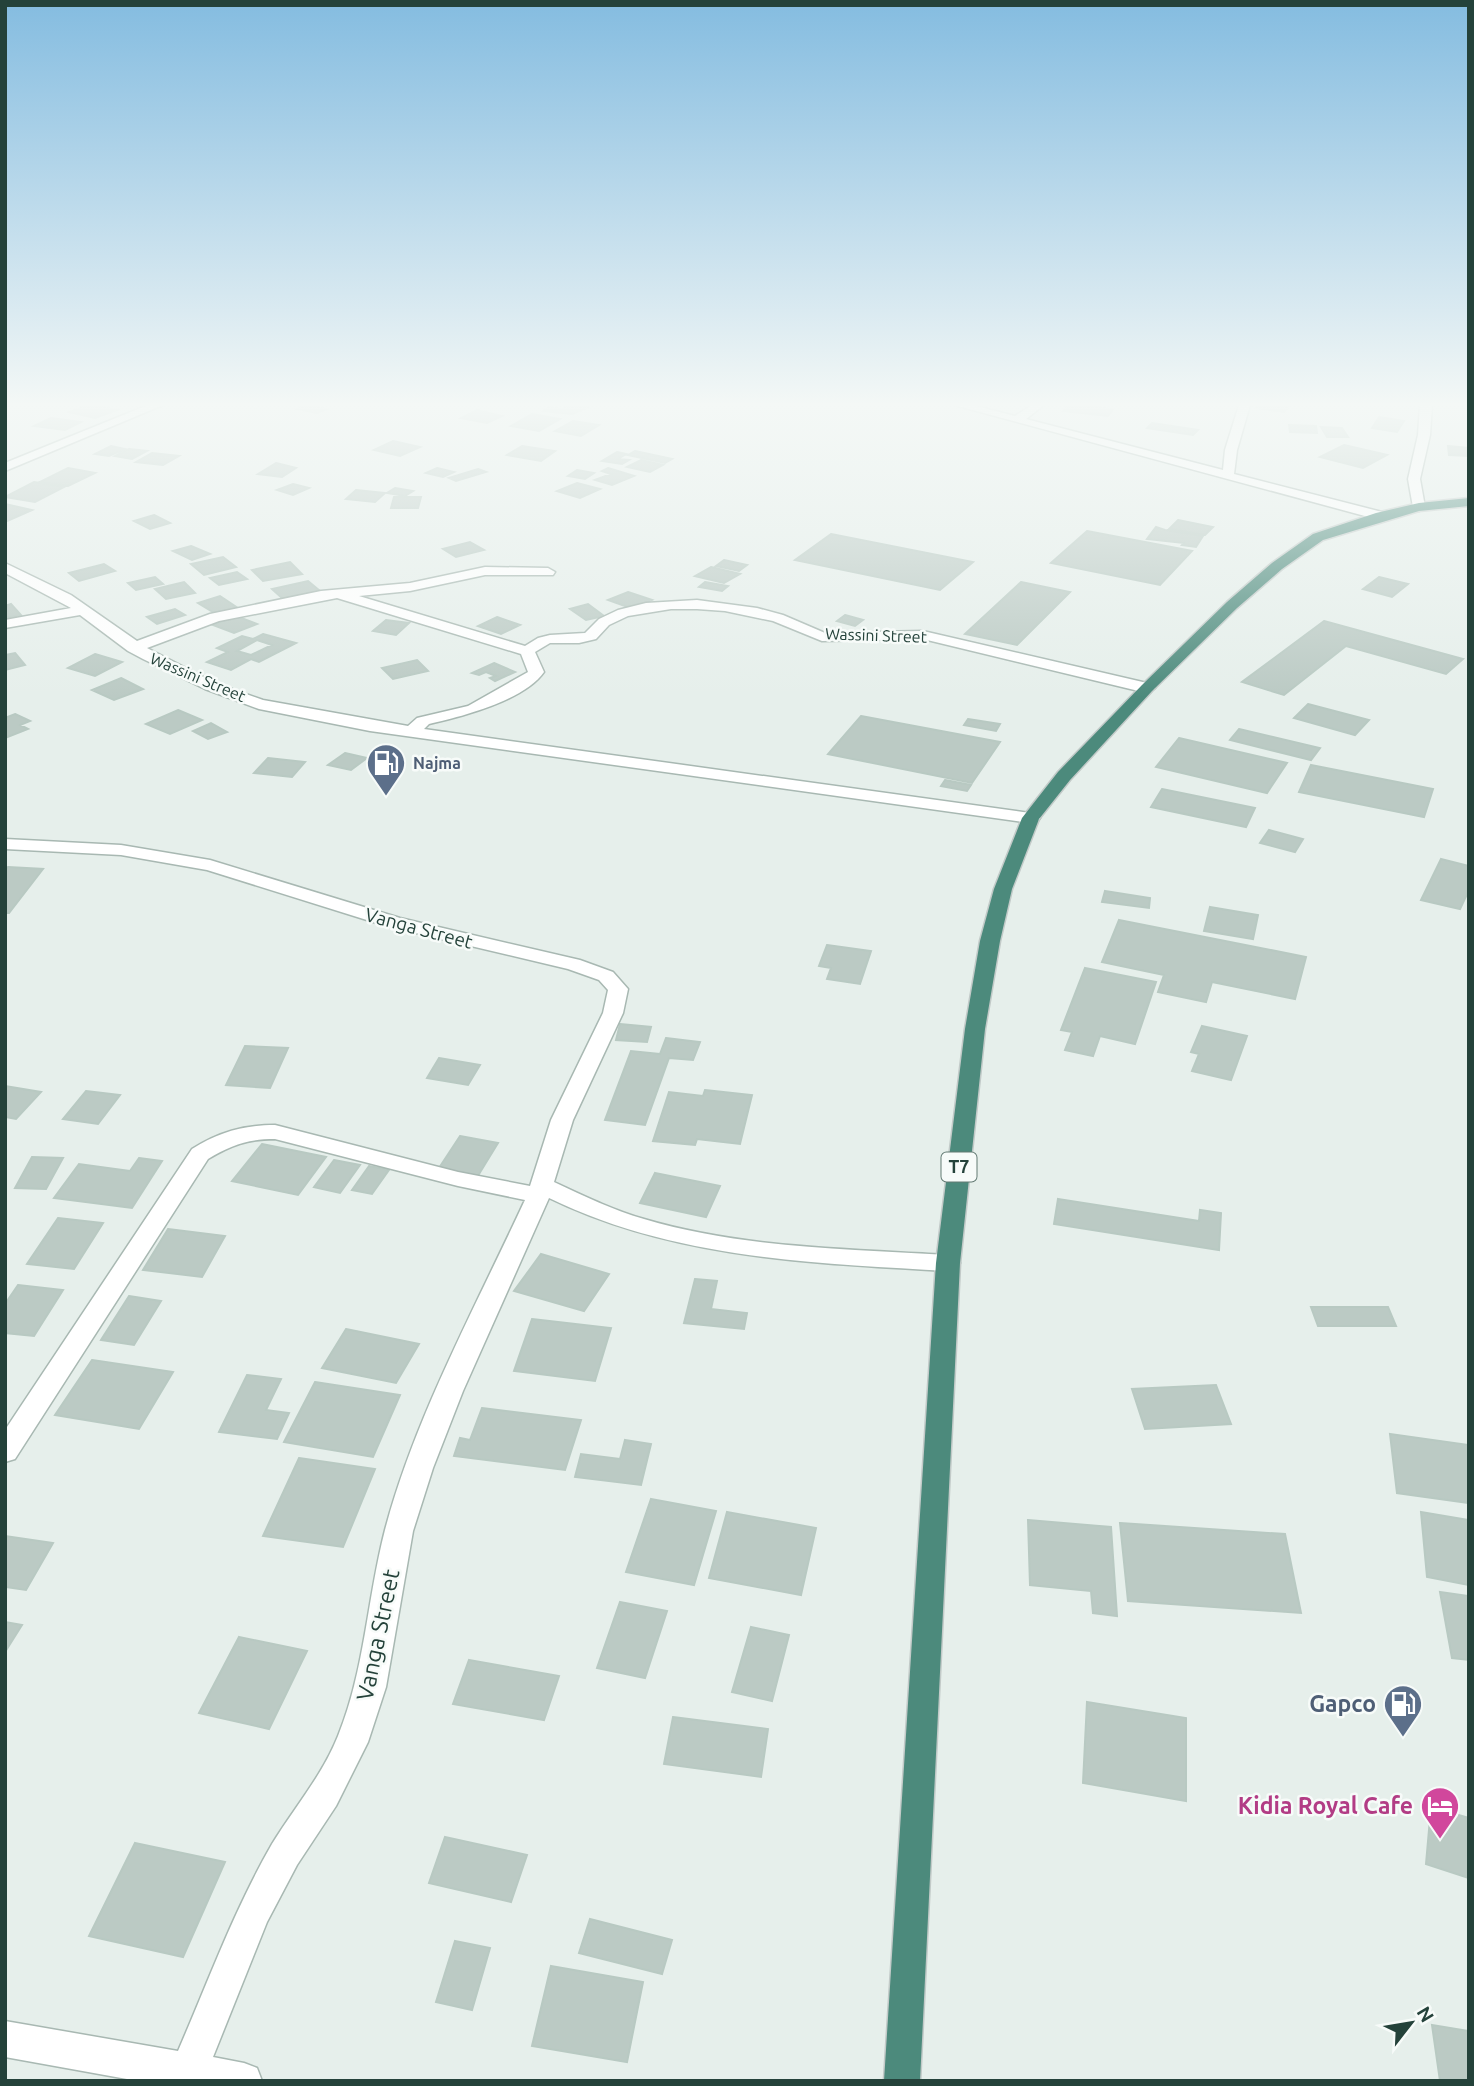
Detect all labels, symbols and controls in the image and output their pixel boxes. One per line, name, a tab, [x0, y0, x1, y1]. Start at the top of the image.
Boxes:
street label: Wassini Street	[825, 624, 928, 646]
street label: Wassini Street	[148, 649, 249, 705]
fuel station icon: Najma	[365, 742, 407, 797]
place label: Najma	[413, 754, 461, 772]
street label: Vanga Street	[363, 903, 476, 953]
road number: T7	[942, 1152, 976, 1182]
street label: Vanga Street	[351, 1567, 404, 1703]
fuel station icon: Gapco	[1382, 1683, 1424, 1738]
place label: Gapco	[1309, 1691, 1376, 1716]
hotel icon: Kidia Royal Cafe	[1419, 1785, 1461, 1840]
place label: Kidia Royal Cafe	[1238, 1793, 1413, 1818]
north arrow	[1376, 1988, 1446, 2058]
text: N	[1412, 2002, 1439, 2026]

